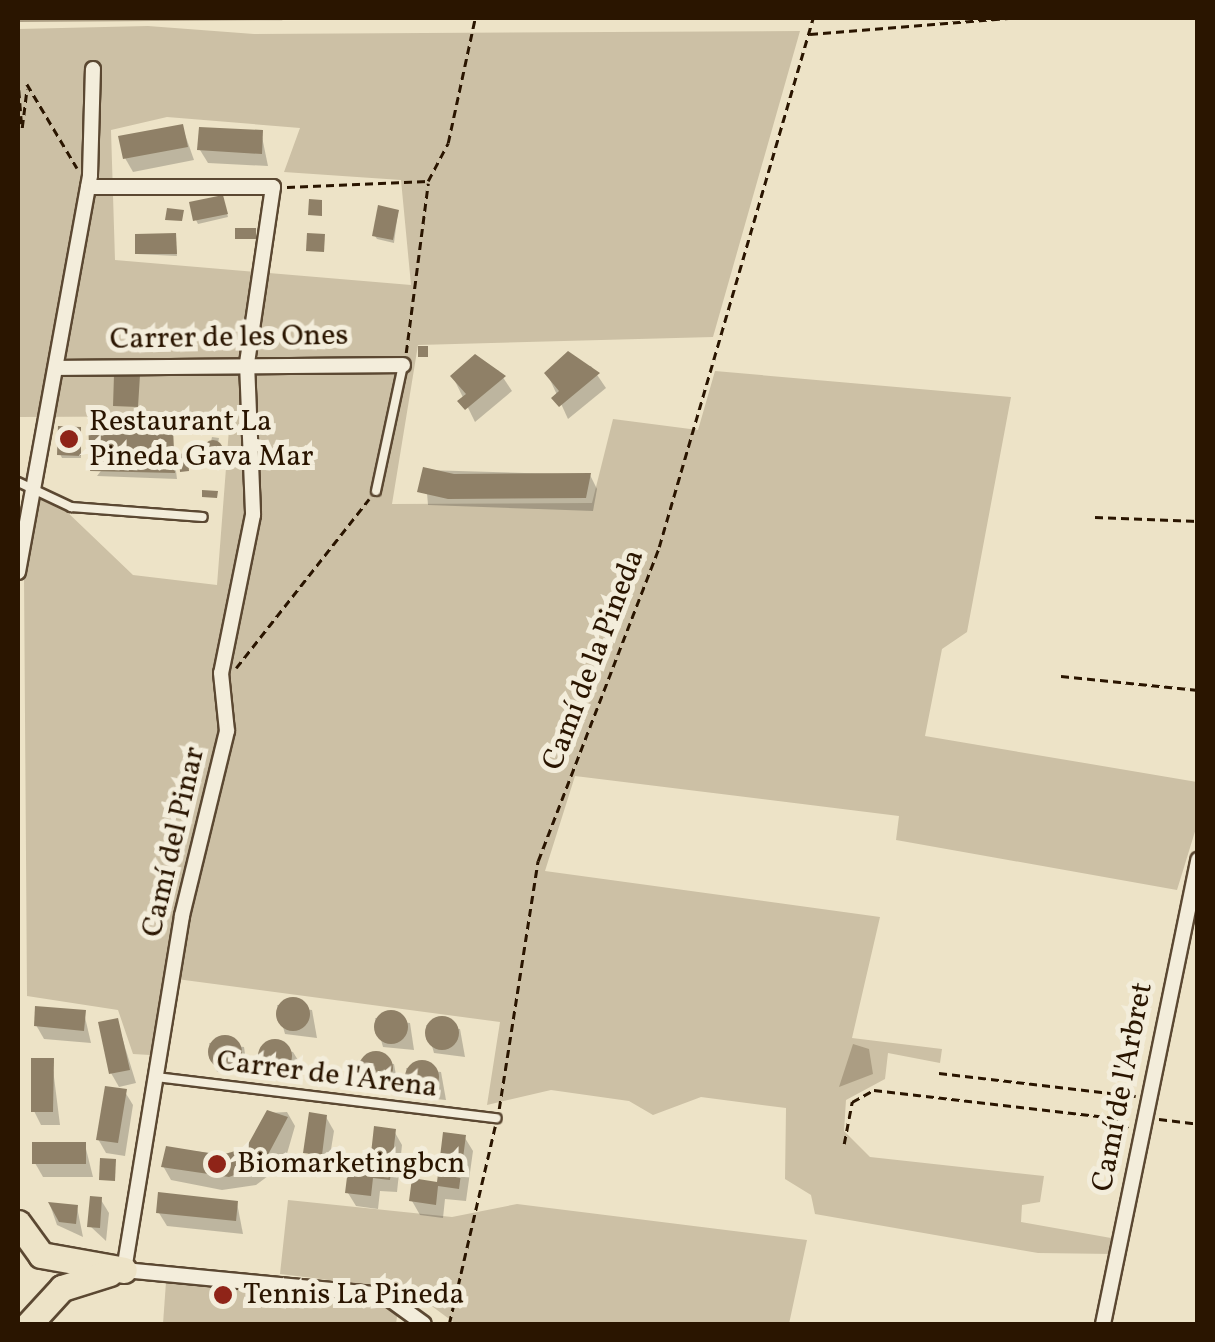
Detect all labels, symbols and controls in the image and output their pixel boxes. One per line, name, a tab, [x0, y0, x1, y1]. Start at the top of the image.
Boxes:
street label: Carrer de les Ones	[109, 318, 349, 358]
place label: Restaurant La Pineda Gava Mar	[89, 404, 314, 474]
marker: Restaurant La Pineda Gava Mar	[58, 428, 80, 450]
street label: Camí de la Pineda	[535, 545, 653, 775]
street label: Camí del Pinar	[135, 743, 213, 941]
street label: Camí de l'Arbret	[1085, 979, 1161, 1195]
street label: Carrer de l'Arena	[214, 1044, 440, 1106]
place label: Biomarketingbcn	[237, 1146, 465, 1182]
marker: Biomarketingbcn	[206, 1153, 228, 1175]
place label: Tennis La Pineda	[243, 1277, 465, 1313]
marker: Tennis La Pineda	[212, 1284, 234, 1306]

